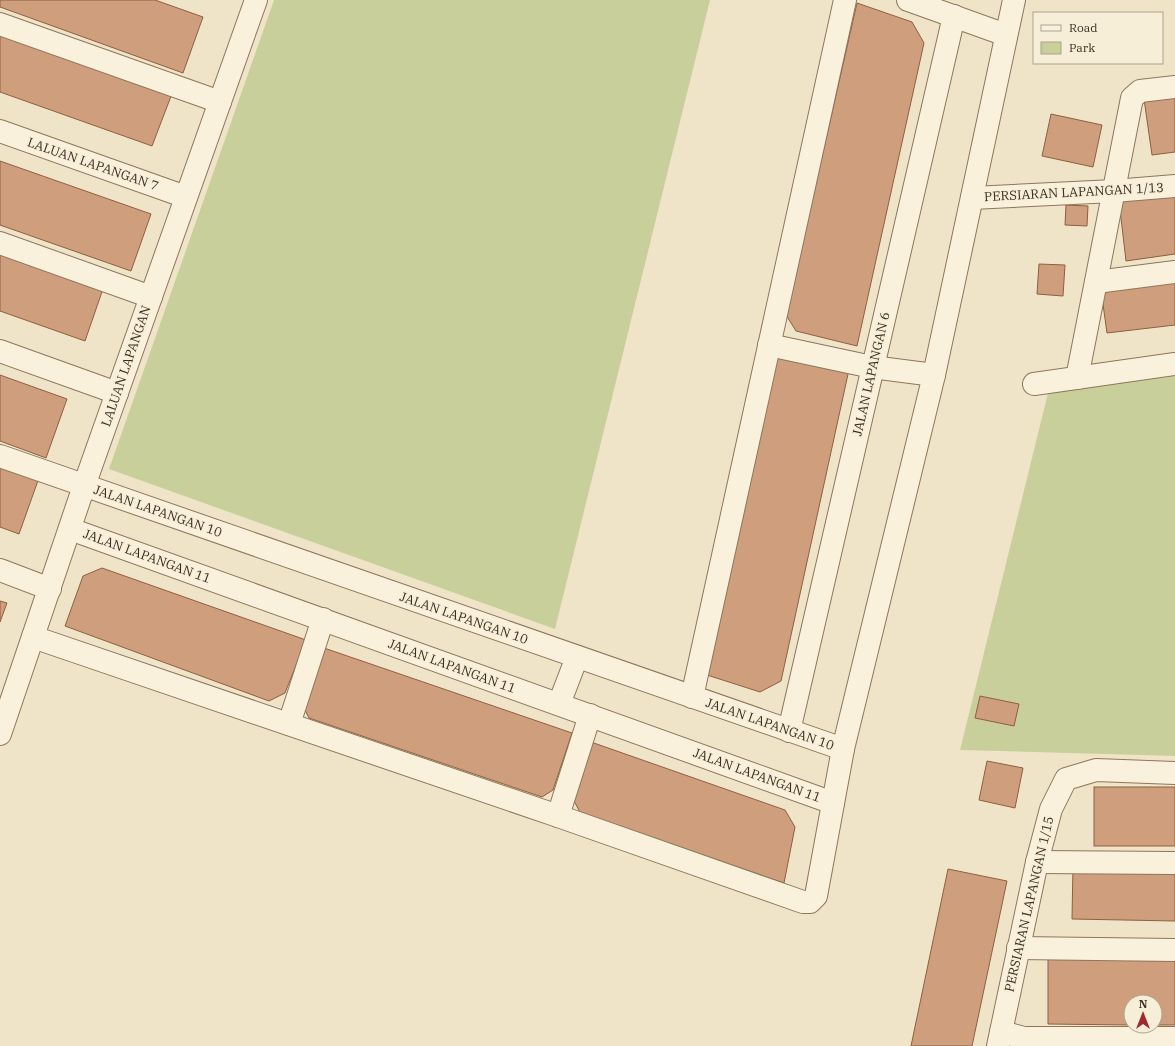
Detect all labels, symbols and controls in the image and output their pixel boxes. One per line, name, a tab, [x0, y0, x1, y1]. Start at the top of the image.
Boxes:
legend	[1033, 12, 1163, 64]
text: Road	[1069, 20, 1098, 35]
text: Park	[1069, 40, 1095, 55]
street label: LALUAN LAPANGAN 7	[25, 134, 161, 194]
street label: PERSIARAN LAPANGAN 1/13	[984, 179, 1164, 205]
street label: LALUAN LAPANGAN	[97, 303, 155, 429]
street label: JALAN LAPANGAN 6	[848, 310, 894, 438]
street label: JALAN LAPANGAN 10	[92, 481, 225, 541]
street label: JALAN LAPANGAN 11	[81, 525, 213, 587]
street label: JALAN LAPANGAN 10	[398, 588, 531, 648]
street label: JALAN LAPANGAN 11	[386, 635, 518, 697]
street label: JALAN LAPANGAN 10	[704, 694, 837, 754]
street label: JALAN LAPANGAN 11	[691, 744, 823, 806]
street label: PERSIARAN LAPANGAN 1/15	[1000, 814, 1058, 994]
north arrow	[1123, 994, 1163, 1034]
text: N	[1139, 997, 1148, 1011]

